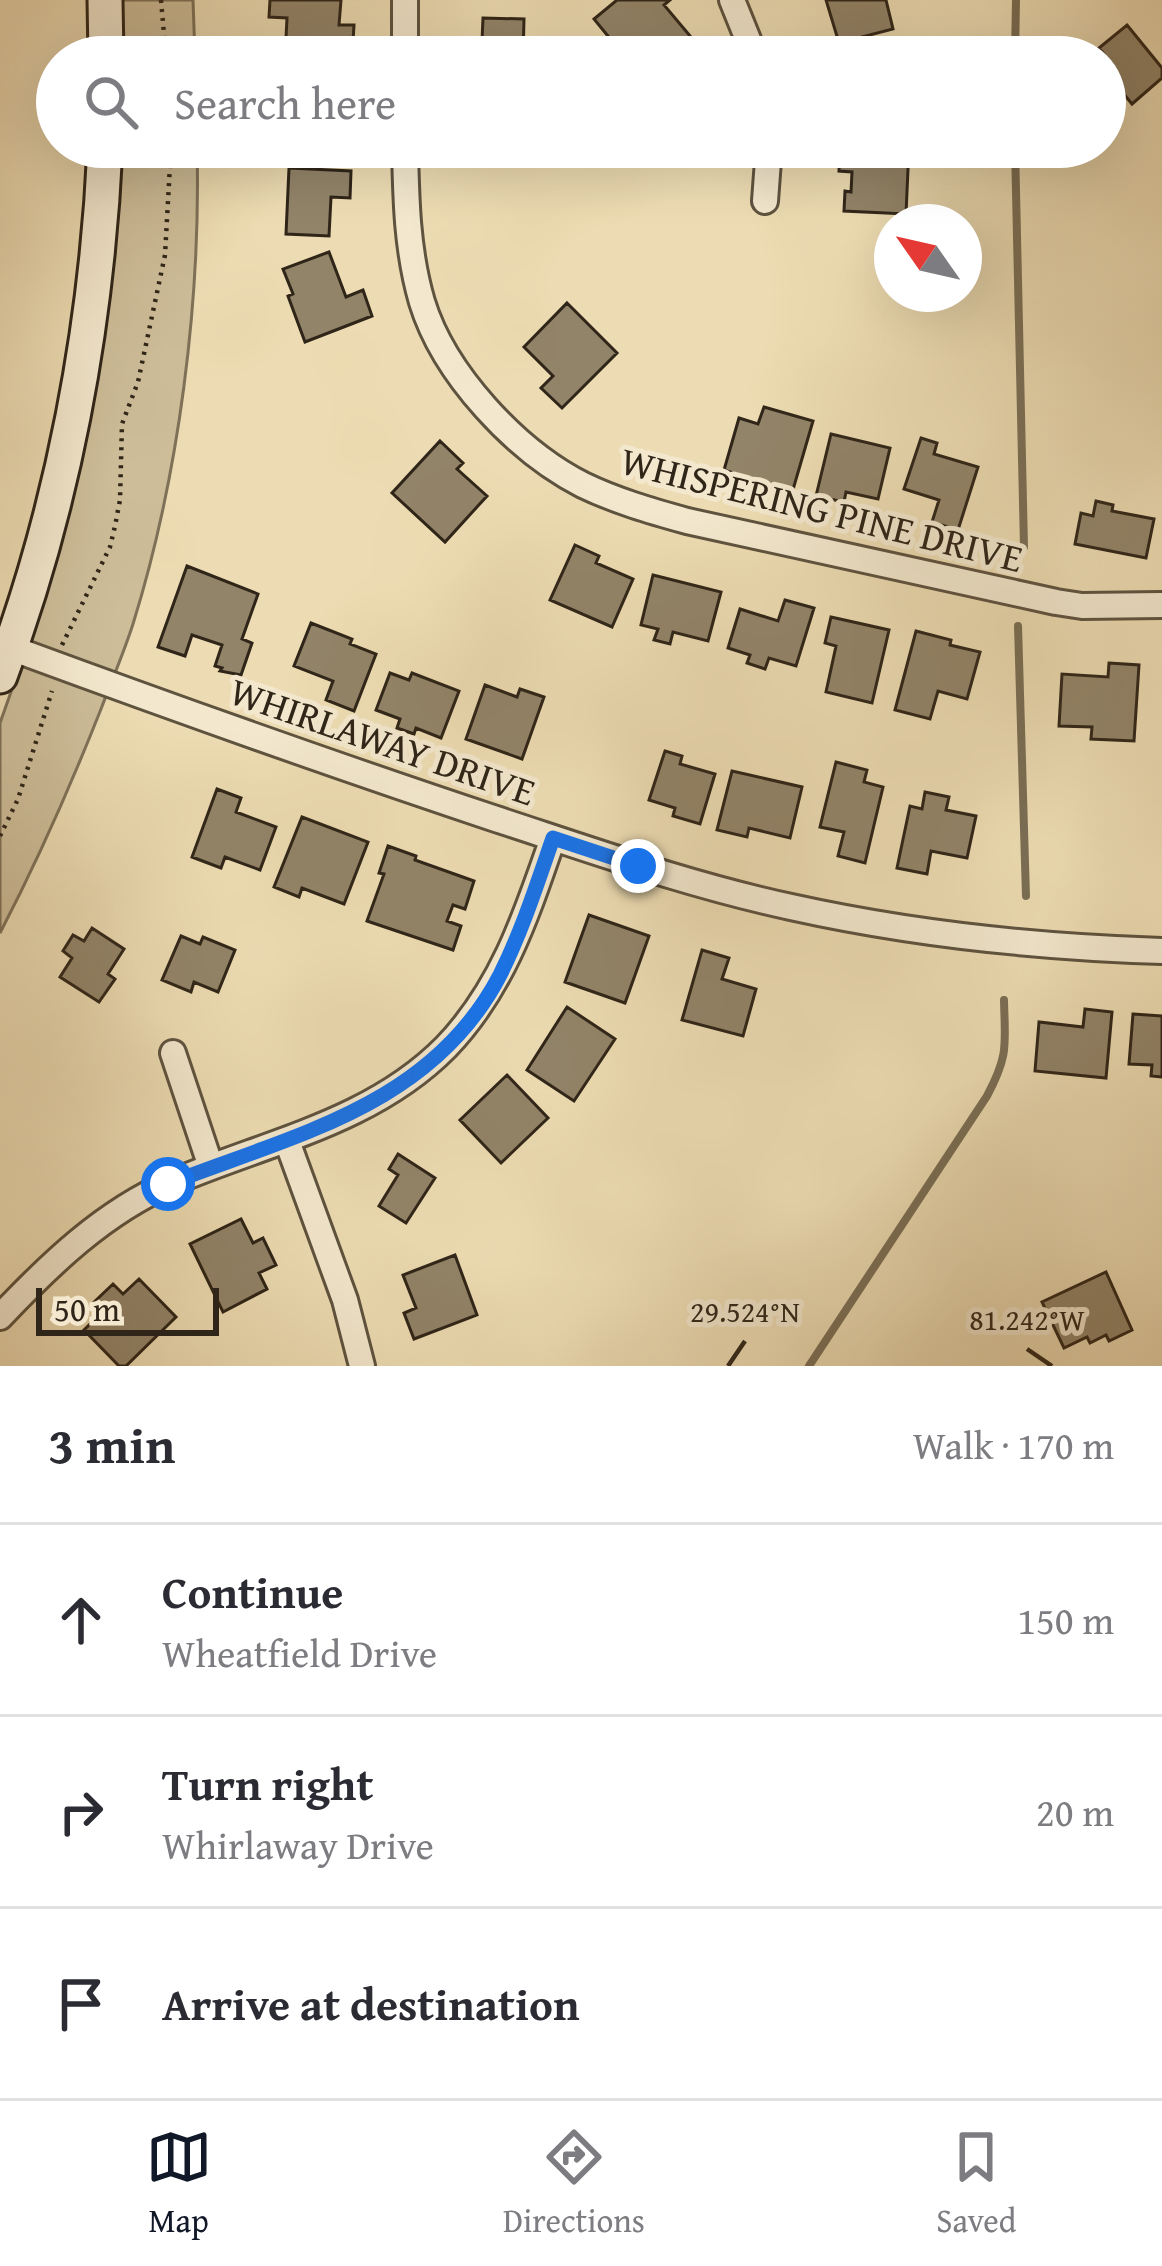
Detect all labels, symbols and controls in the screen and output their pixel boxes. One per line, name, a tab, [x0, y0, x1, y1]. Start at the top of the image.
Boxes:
search box	[36, 36, 1126, 168]
icon: search	[78, 69, 144, 135]
text: Search here	[174, 70, 396, 135]
north arrow	[874, 204, 982, 312]
street label: WHISPERING PINE DRIVE	[615, 431, 1029, 586]
street label: WHIRLAWAY DRIVE	[223, 662, 544, 819]
route end	[611, 839, 665, 893]
route start	[141, 1157, 195, 1211]
scale bar	[36, 1282, 219, 1335]
text: 50 m	[54, 1285, 120, 1333]
text: 29.524°N	[690, 1289, 800, 1333]
text: 81.242°W	[969, 1297, 1085, 1341]
text: 3 min	[48, 1407, 175, 1482]
text: Walk · 170 m	[913, 1416, 1114, 1473]
text: Continue	[162, 1559, 343, 1624]
icon: ahead	[48, 1587, 114, 1653]
text: 150 m	[1017, 1591, 1114, 1648]
text: Wheatfield Drive	[162, 1624, 437, 1681]
text: Turn right	[162, 1751, 374, 1816]
icon: right	[48, 1779, 114, 1845]
text: 20 m	[1036, 1783, 1114, 1840]
text: Whirlaway Drive	[162, 1816, 434, 1873]
icon: arrive	[48, 1971, 114, 2037]
text: Arrive at destination	[162, 1971, 580, 2036]
tab: Map	[146, 2124, 212, 2244]
tab: Directions	[503, 2124, 645, 2244]
tab: Saved	[936, 2124, 1016, 2244]

